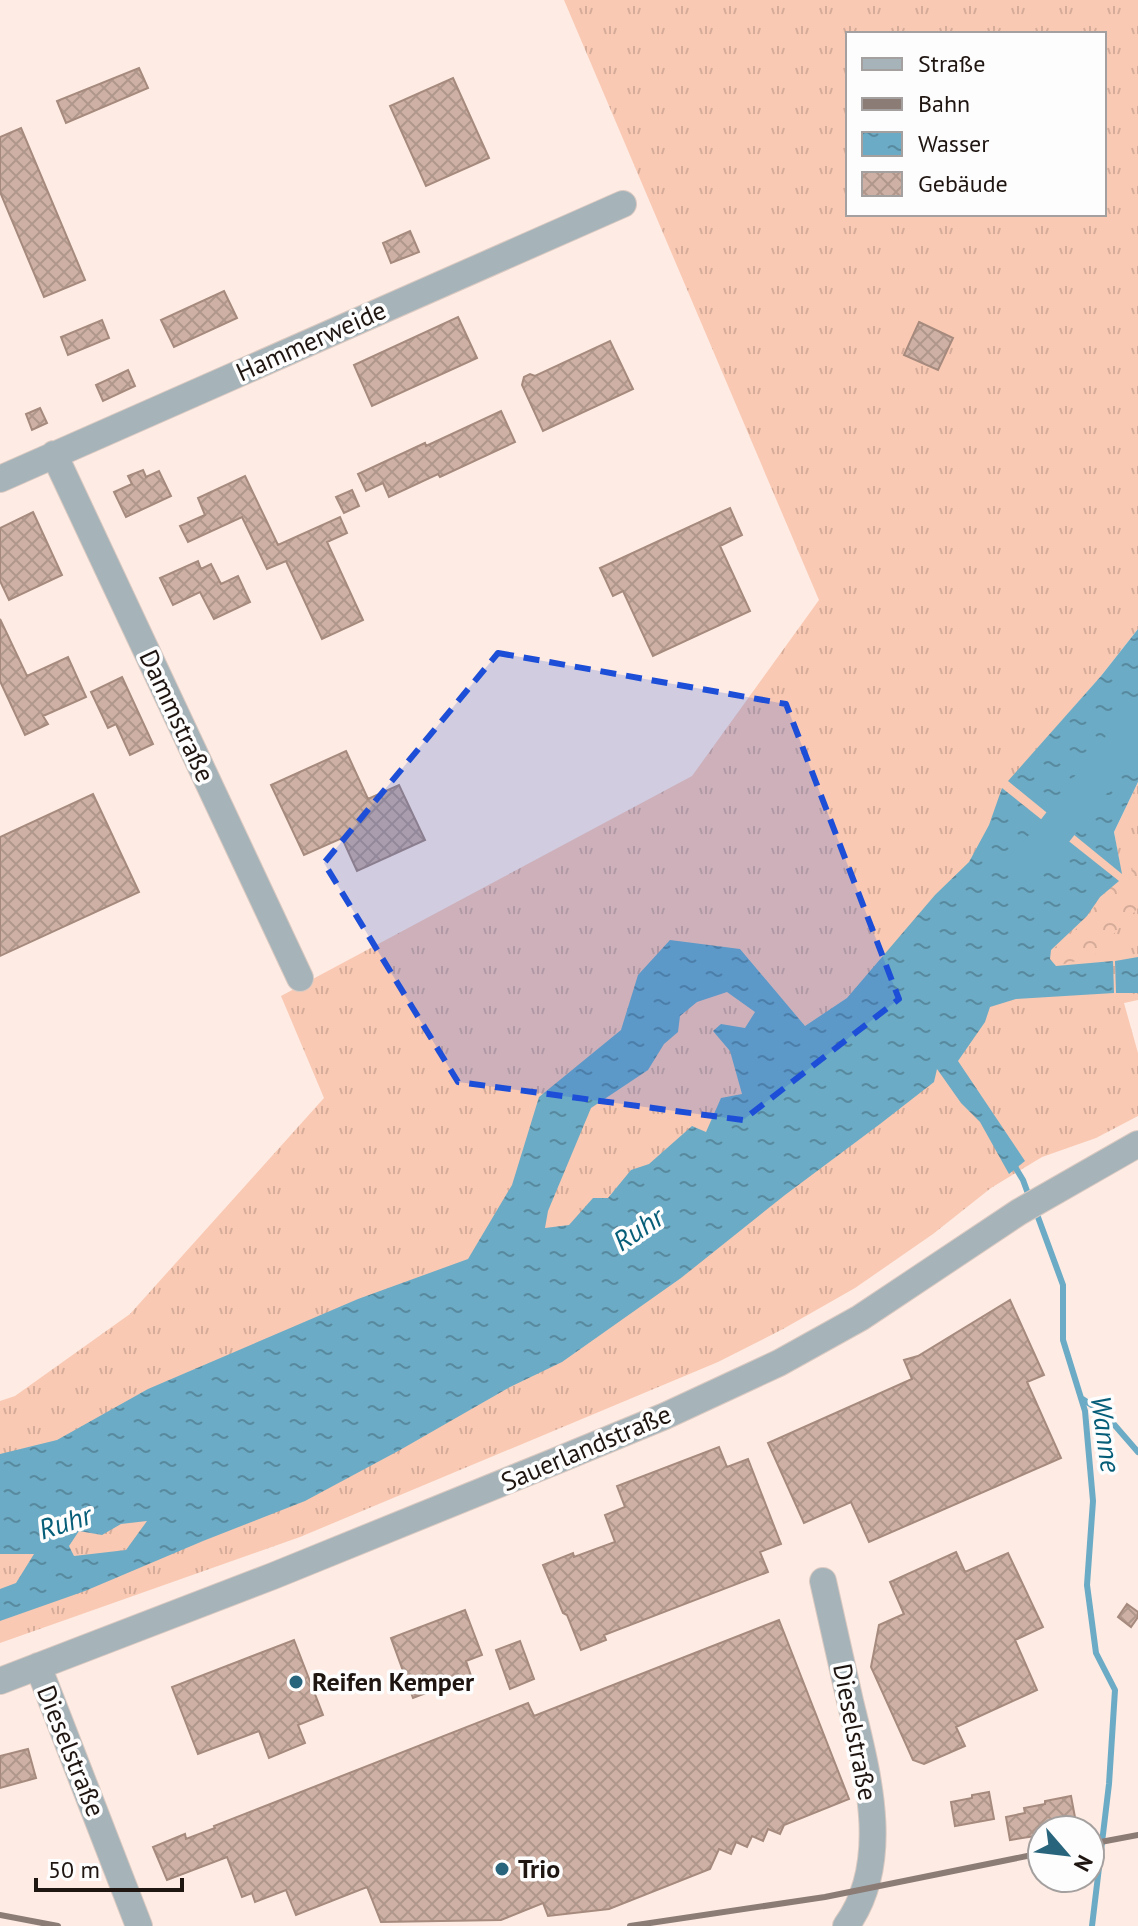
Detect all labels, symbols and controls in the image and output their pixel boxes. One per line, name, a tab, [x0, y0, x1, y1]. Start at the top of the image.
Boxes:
legend	[846, 32, 1106, 216]
text: Straße	[918, 48, 985, 79]
text: Bahn	[918, 88, 970, 119]
text: Wasser	[918, 128, 989, 159]
text: Gebäude	[918, 168, 1008, 199]
street label: Hammerweide	[231, 293, 391, 388]
street label: Dammstraße	[132, 644, 222, 787]
water label: Ruhr	[605, 1197, 672, 1259]
water label: Wanne	[1083, 1393, 1130, 1475]
street label: Sauerlandstraße	[496, 1397, 676, 1498]
water label: Ruhr	[34, 1495, 98, 1547]
street label: Dieselstraße	[826, 1661, 885, 1803]
place label: Reifen Kemper	[312, 1665, 475, 1698]
marker: Reifen Kemper	[287, 1673, 305, 1691]
street label: Dieselstraße	[30, 1680, 113, 1821]
north arrow	[1026, 1814, 1106, 1894]
scale bar	[36, 1842, 182, 1892]
text: N	[1068, 1850, 1099, 1876]
place label: Trio	[518, 1852, 560, 1885]
text: 50 m	[48, 1854, 100, 1885]
marker: Trio	[493, 1860, 511, 1878]

